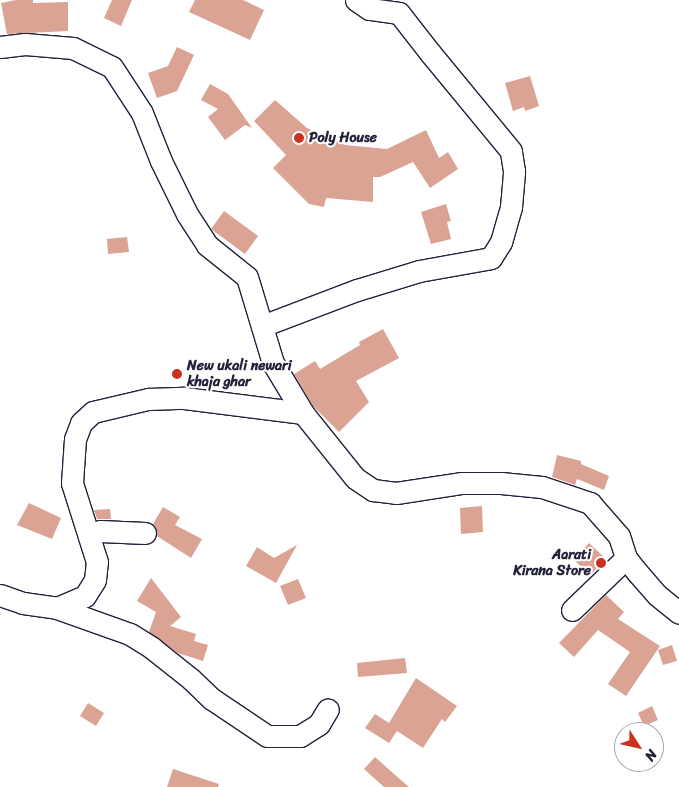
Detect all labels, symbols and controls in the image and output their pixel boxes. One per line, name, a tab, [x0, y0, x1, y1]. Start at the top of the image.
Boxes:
place label: Poly House	[309, 130, 377, 146]
marker: Poly House	[293, 132, 305, 144]
place label: New ukali newari khaja ghar	[187, 358, 292, 391]
marker: New ukali newari khaja ghar	[171, 368, 183, 380]
place label: Aarati Kirana Store	[513, 547, 591, 580]
marker: Aarati Kirana Store	[595, 557, 607, 569]
north arrow	[614, 722, 664, 772]
text: N	[638, 744, 664, 766]

